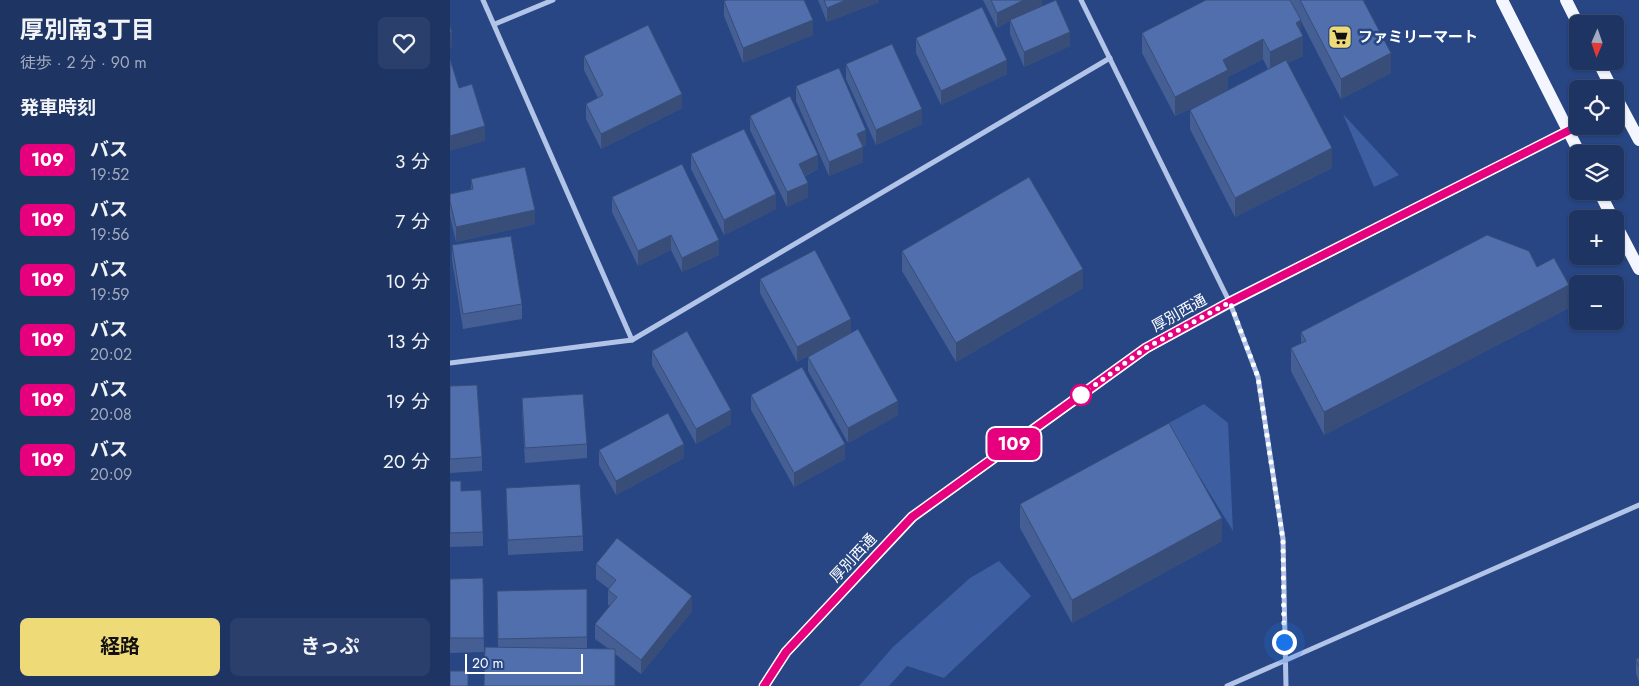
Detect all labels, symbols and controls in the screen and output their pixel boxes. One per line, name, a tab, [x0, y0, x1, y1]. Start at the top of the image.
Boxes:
text: 厚別南3丁目	[20, 12, 155, 47]
north arrow	[1569, 15, 1624, 70]
map controls	[1569, 15, 1624, 330]
button: heart	[378, 17, 430, 69]
supermarket icon: ファミリーマート	[1327, 24, 1353, 50]
place label: ファミリーマート	[1358, 26, 1478, 48]
text: 徒歩 · 2 分 · 90 m	[20, 51, 147, 74]
button: locate	[1569, 80, 1624, 135]
text: 発車時刻	[20, 94, 96, 121]
text: バス	[90, 136, 128, 163]
button: layers	[1569, 145, 1624, 200]
text: 109	[31, 147, 64, 173]
text: 3 分	[395, 148, 430, 175]
text: 19:52	[90, 163, 129, 186]
text: バス	[90, 196, 128, 223]
text: 109	[31, 207, 64, 233]
text: 7 分	[395, 208, 430, 235]
button: +	[1569, 210, 1624, 265]
text: 19:56	[90, 223, 129, 246]
text: バス	[90, 256, 128, 283]
text: 109	[31, 267, 64, 293]
text: 10 分	[385, 268, 430, 295]
button: −	[1569, 275, 1624, 330]
text: 19:59	[90, 283, 129, 306]
street label: 厚別西通	[1147, 289, 1211, 337]
text: バス	[90, 316, 128, 343]
text: 109	[31, 327, 64, 353]
text: 13 分	[386, 328, 430, 355]
text: 20:02	[90, 343, 132, 366]
text: バス	[90, 376, 128, 403]
unlabelled marker	[1070, 384, 1092, 406]
text: 109	[31, 387, 64, 413]
text: 19 分	[386, 388, 430, 415]
text: 20:08	[90, 403, 132, 426]
line badge: 109	[985, 428, 1043, 460]
text: 109	[997, 431, 1031, 457]
text: バス	[90, 436, 128, 463]
text: 109	[31, 447, 64, 473]
text: 20 分	[383, 448, 430, 475]
text: 20:09	[90, 463, 132, 486]
street label: 厚別西通	[824, 529, 882, 587]
button: 経路	[20, 618, 220, 676]
button: きっぷ	[230, 618, 430, 676]
your location	[1272, 630, 1297, 655]
scale bar	[465, 651, 582, 674]
text: 20 m	[472, 653, 504, 673]

